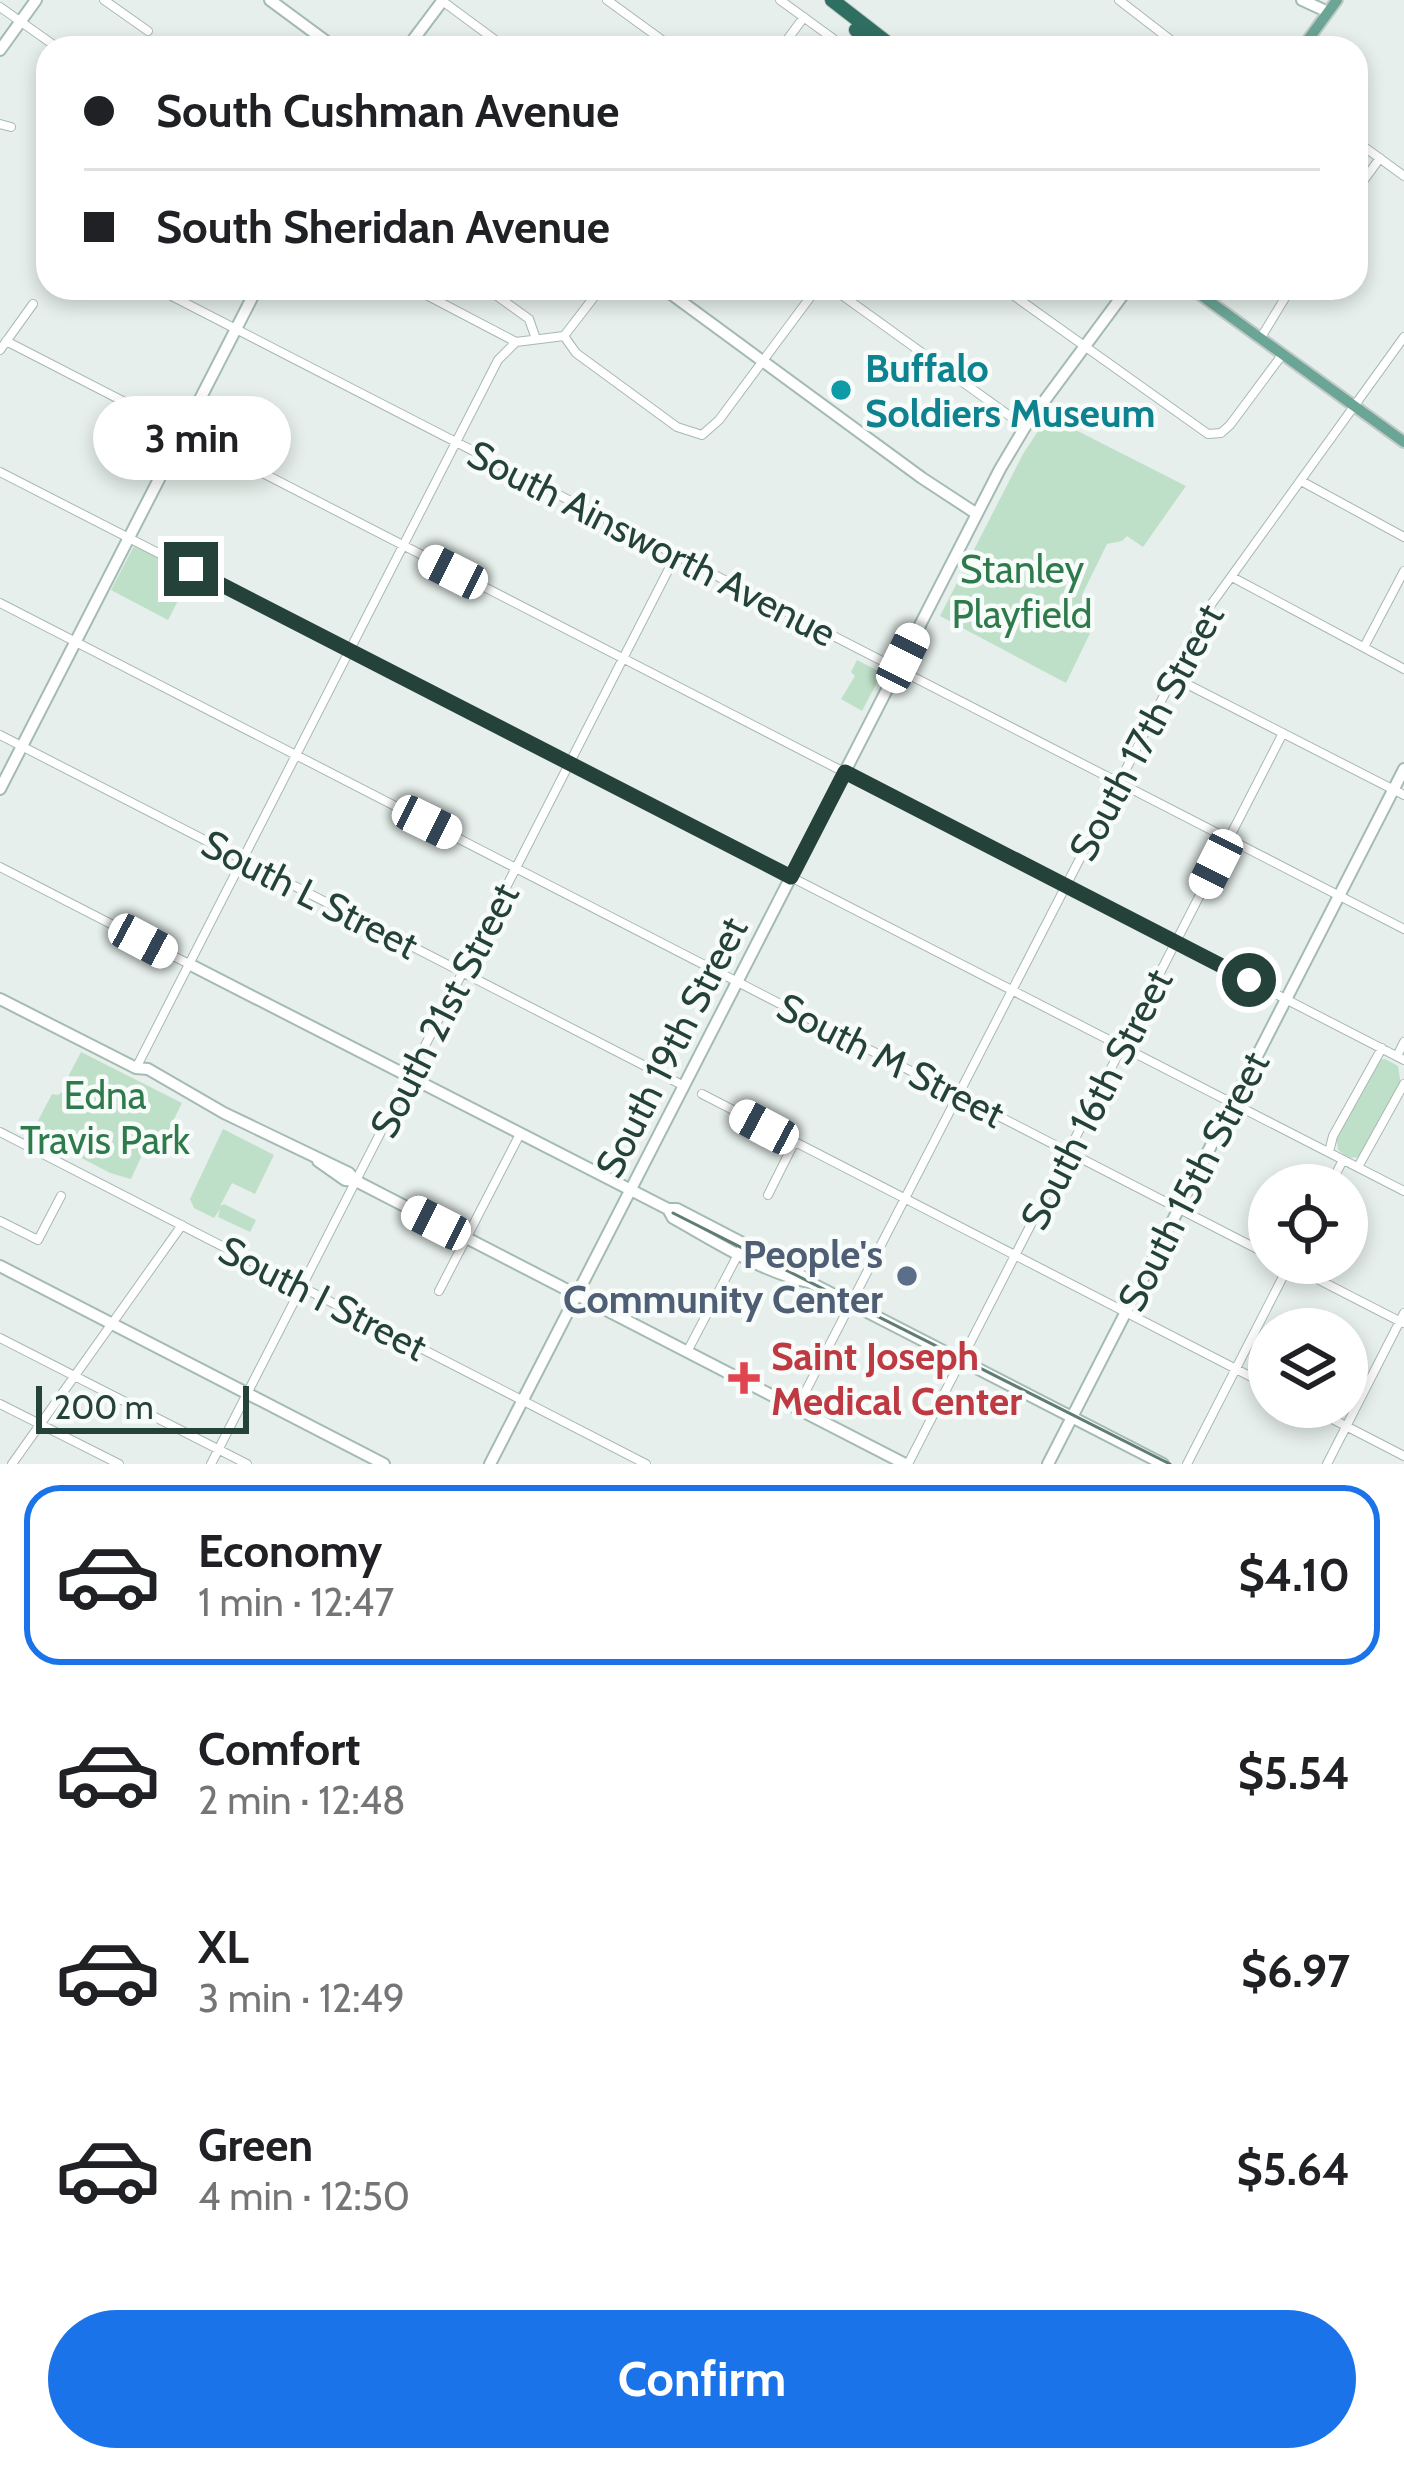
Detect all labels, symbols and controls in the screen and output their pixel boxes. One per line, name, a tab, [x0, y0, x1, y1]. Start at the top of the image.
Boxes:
text: South Cushman Avenue	[156, 84, 619, 138]
text: South Sheridan Avenue	[156, 200, 610, 254]
place label: Buffalo Soldiers Museum	[865, 344, 1155, 437]
marker: Buffalo Soldiers Museum	[828, 377, 854, 403]
callout: 3 min	[92, 395, 290, 479]
text: 3 min	[145, 414, 239, 462]
street label: South Ainsworth Avenue	[460, 429, 844, 657]
car	[413, 540, 493, 604]
route end	[164, 542, 218, 596]
park label: Stanley Playfield	[952, 545, 1092, 638]
street label: South 17th Street	[1058, 596, 1234, 868]
car	[871, 618, 935, 698]
car	[387, 790, 467, 854]
street label: South L Street	[194, 819, 426, 969]
car	[1184, 824, 1248, 904]
street label: South 21st Street	[359, 875, 529, 1145]
car	[103, 908, 183, 974]
street label: South 19th Street	[585, 909, 757, 1185]
route start	[1222, 953, 1276, 1007]
street label: South 16th Street	[1010, 961, 1182, 1237]
street label: South M Street	[769, 982, 1013, 1138]
street label: South 15th Street	[1107, 1043, 1279, 1319]
park label: Edna Travis Park	[20, 1071, 191, 1164]
car	[724, 1094, 804, 1160]
map controls	[1248, 1164, 1368, 1428]
button: locate	[1248, 1164, 1368, 1284]
car	[396, 1191, 476, 1255]
street label: South I Street	[211, 1225, 435, 1371]
place label: People's Community Center	[563, 1230, 883, 1323]
marker: People's Community Center	[894, 1263, 920, 1289]
button: layers	[1248, 1308, 1368, 1428]
place label: Saint Joseph Medical Center	[771, 1332, 1022, 1425]
marker: Saint Joseph Medical Center	[728, 1362, 760, 1394]
scale bar	[36, 1380, 249, 1433]
text: 200 m	[54, 1387, 154, 1427]
icon: car	[54, 1521, 162, 1629]
text: Economy	[198, 1524, 382, 1578]
text: $4.10	[1238, 1548, 1350, 1602]
text: 1 min · 12:47	[198, 1578, 394, 1626]
icon: car	[54, 1719, 162, 1827]
text: Comfort	[198, 1722, 361, 1776]
text: $5.54	[1238, 1746, 1350, 1800]
text: 2 min · 12:48	[198, 1776, 406, 1824]
icon: car	[54, 1917, 162, 2025]
text: XL	[198, 1920, 249, 1974]
text: $6.97	[1241, 1944, 1350, 1998]
text: 3 min · 12:49	[198, 1974, 405, 2022]
icon: car	[54, 2115, 162, 2223]
text: Green	[198, 2118, 313, 2172]
text: $5.64	[1237, 2142, 1350, 2196]
text: 4 min · 12:50	[198, 2172, 410, 2220]
button: Confirm	[48, 2310, 1356, 2448]

